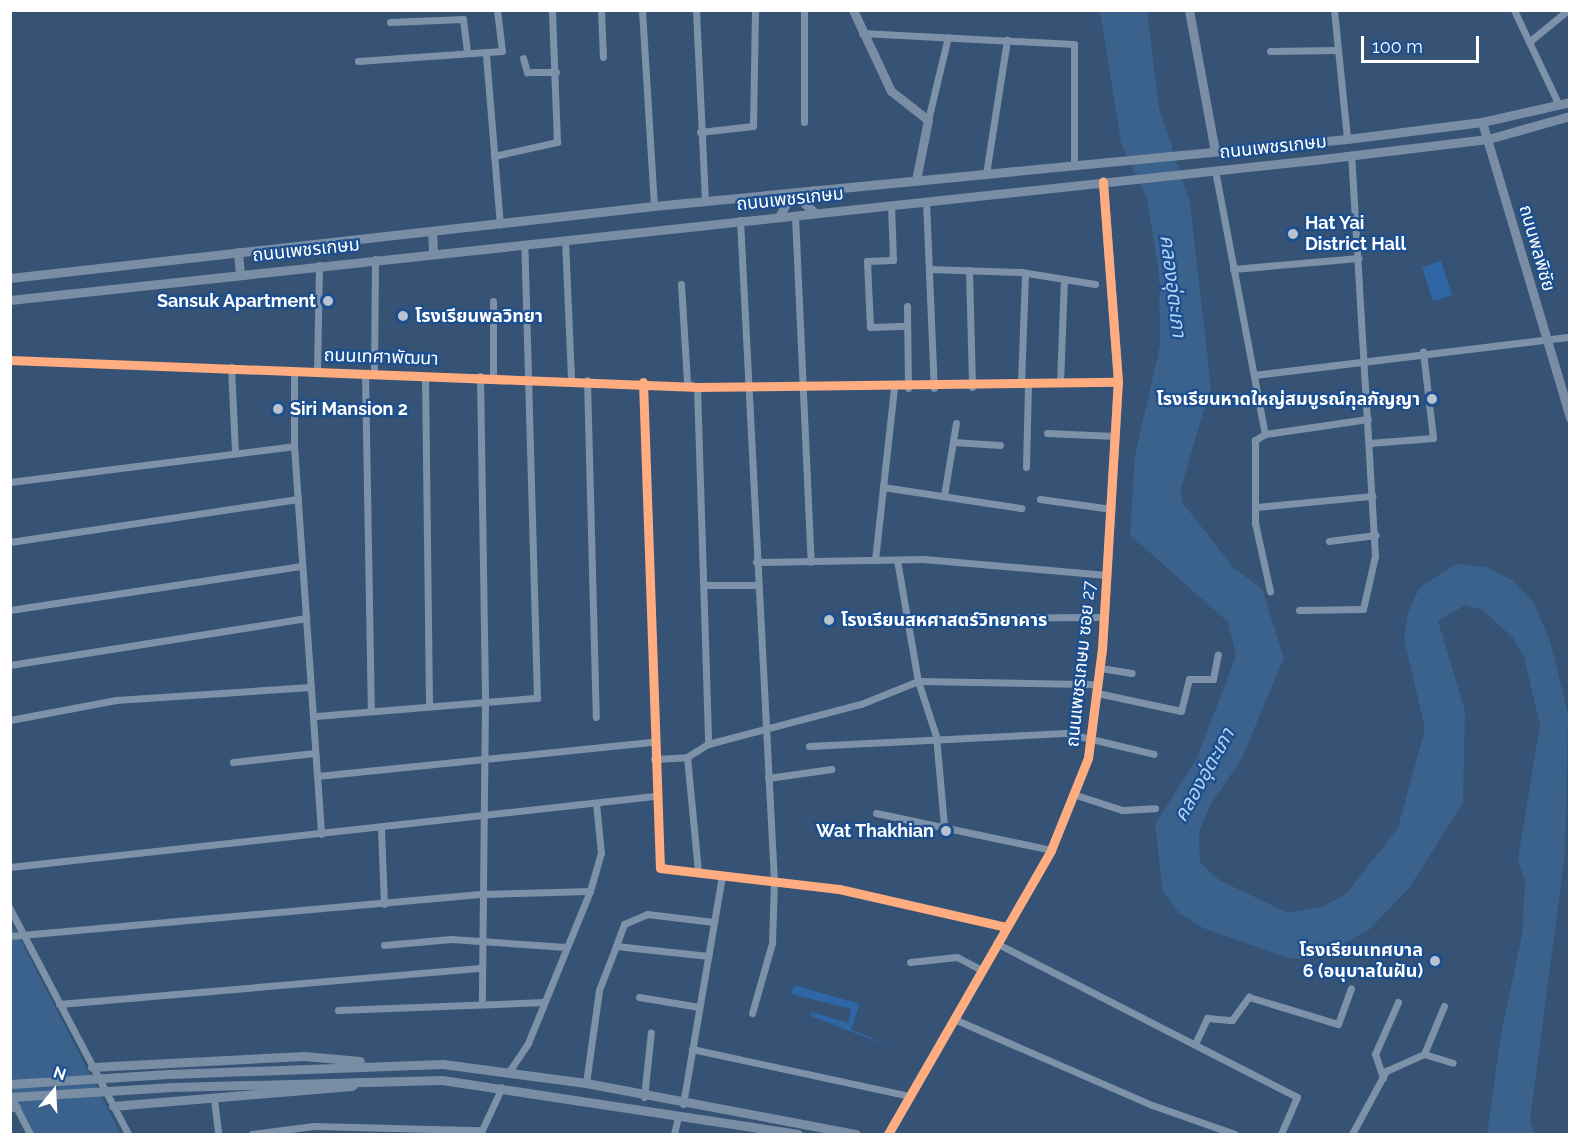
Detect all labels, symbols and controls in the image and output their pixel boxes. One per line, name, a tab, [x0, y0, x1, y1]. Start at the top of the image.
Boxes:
scale bar	[1364, 24, 1482, 62]
text: 100 m	[1372, 36, 1423, 57]
street label: ถนนเพชรเกษม	[1218, 131, 1328, 163]
street label: ถนนเพชรเกษม	[735, 183, 845, 215]
street label: ถนนพลพิชัย	[1514, 202, 1560, 294]
place label: Hat Yai District Hall	[1305, 213, 1406, 256]
marker: Hat Yai District Hall	[1286, 227, 1300, 241]
water label: คลองอุ่ตะเภา	[1155, 233, 1191, 339]
street label: ถนนเพชรเกษม	[251, 234, 361, 266]
place label: Sansuk Apartment	[156, 290, 316, 312]
marker: Sansuk Apartment	[321, 294, 335, 308]
place label: โรงเรียนพลวิทยา	[415, 305, 543, 327]
marker: โรงเรียนพลวิทยา	[396, 309, 410, 323]
street label: ถนนเทศาพัฒนา	[323, 344, 439, 370]
place label: โรงเรียนหาดใหญ่สมบูรณ์กุลกัญญา	[1157, 388, 1420, 410]
marker: โรงเรียนหาดใหญ่สมบูรณ์กุลกัญญา	[1425, 392, 1439, 406]
place label: Siri Mansion 2	[290, 398, 408, 420]
marker: Siri Mansion 2	[271, 402, 285, 416]
street label: ถนนเพชรเกษม ซอย 27	[1062, 580, 1100, 748]
place label: โรงเรียนสหศาสตร์วิทยาคาร	[841, 609, 1047, 631]
marker: โรงเรียนสหศาสตร์วิทยาคาร	[822, 613, 836, 627]
water label: คลองอุ่ตะเภา	[1169, 724, 1239, 826]
place label: Wat Thakhian	[816, 820, 934, 842]
marker: Wat Thakhian	[939, 824, 953, 838]
place label: โรงเรียนเทศบาล 6 (อนุบาลในฝัน)	[1299, 940, 1423, 982]
marker: โรงเรียนเทศบาล 6 (อนุบาลในฝัน)	[1428, 954, 1442, 968]
north arrow	[24, 1061, 84, 1121]
text: N	[51, 1062, 68, 1084]

